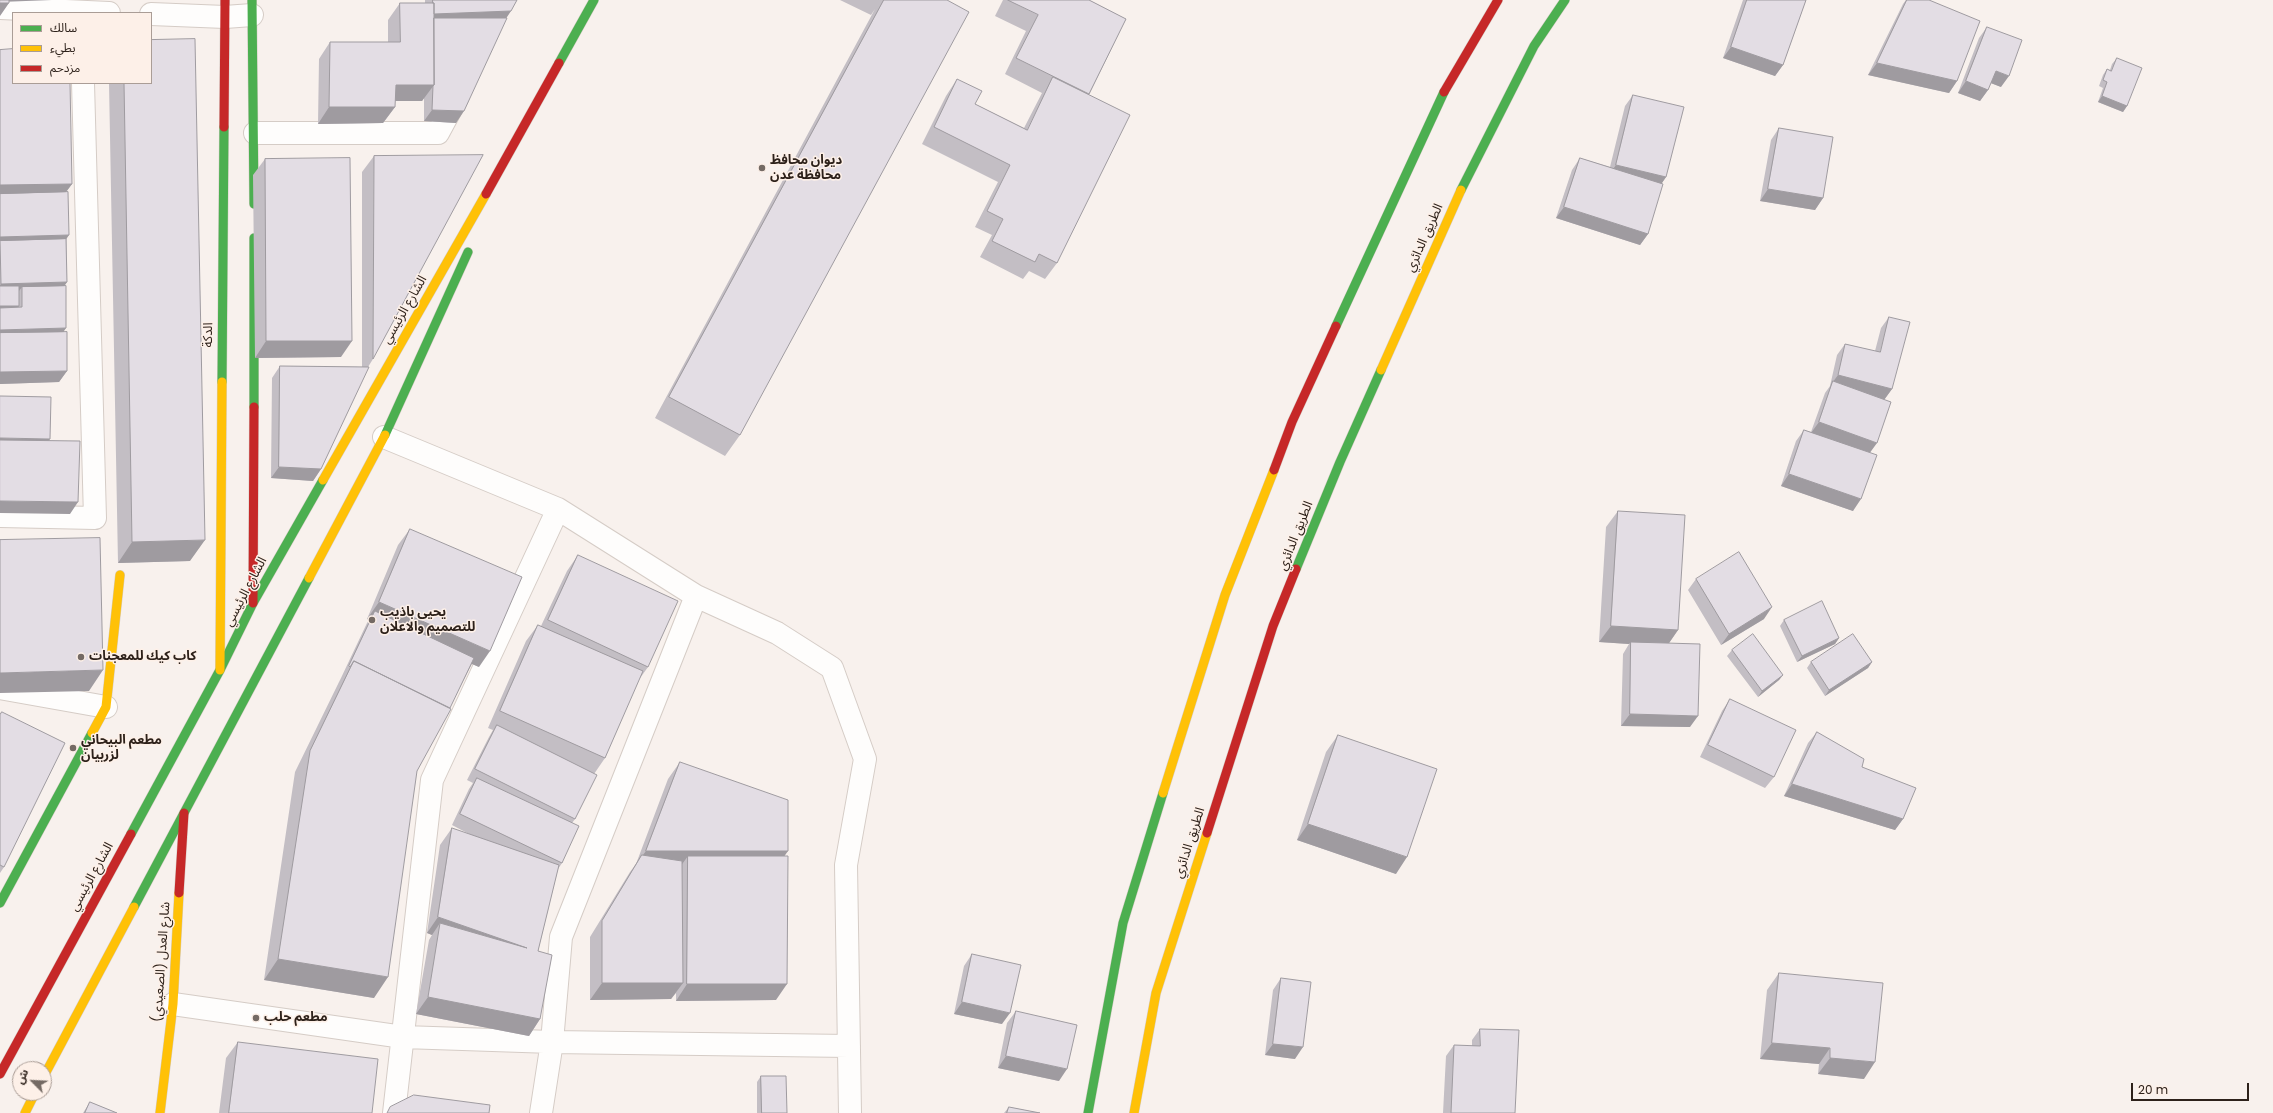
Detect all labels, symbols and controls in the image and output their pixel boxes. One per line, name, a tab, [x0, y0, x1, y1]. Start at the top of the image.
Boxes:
legend	[12, 12, 152, 84]
text: سالك	[50, 19, 77, 36]
text: بطيء	[50, 39, 76, 56]
text: مزدحم	[50, 59, 80, 76]
place label: ديوان محافظ محافظة عدن	[770, 153, 842, 184]
marker: ديوان محافظ محافظة عدن	[757, 163, 767, 173]
street label: الطريق الدائري	[1403, 201, 1447, 275]
street label: الشارع الرئيسي	[379, 273, 431, 347]
street label: الدكة	[201, 322, 217, 348]
street label: الطريق الدائري	[1275, 499, 1317, 573]
street label: الشارع الرئيسي	[221, 555, 271, 629]
place label: يحيى باذيب للتصميم والاعلان	[380, 605, 475, 636]
marker: يحيى باذيب للتصميم والاعلان	[367, 615, 377, 625]
place label: كاب كيك للمعجنات	[89, 649, 196, 665]
marker: كاب كيك للمعجنات	[76, 652, 86, 662]
place label: مطعم البيحاني لزربيان	[81, 733, 162, 764]
marker: مطعم البيحاني لزربيان	[68, 743, 78, 753]
street label: الطريق الدائري	[1171, 806, 1209, 880]
street label: الشارع الرئيسي	[67, 840, 117, 914]
street label: شارع العدل (الصعيدي)	[150, 901, 174, 1023]
place label: مطعم حلب	[264, 1010, 327, 1026]
marker: مطعم حلب	[251, 1013, 261, 1023]
north arrow	[12, 1061, 52, 1101]
text: ش	[12, 1066, 32, 1087]
scale bar	[2133, 1075, 2251, 1101]
text: 20 m	[2138, 1081, 2168, 1098]

